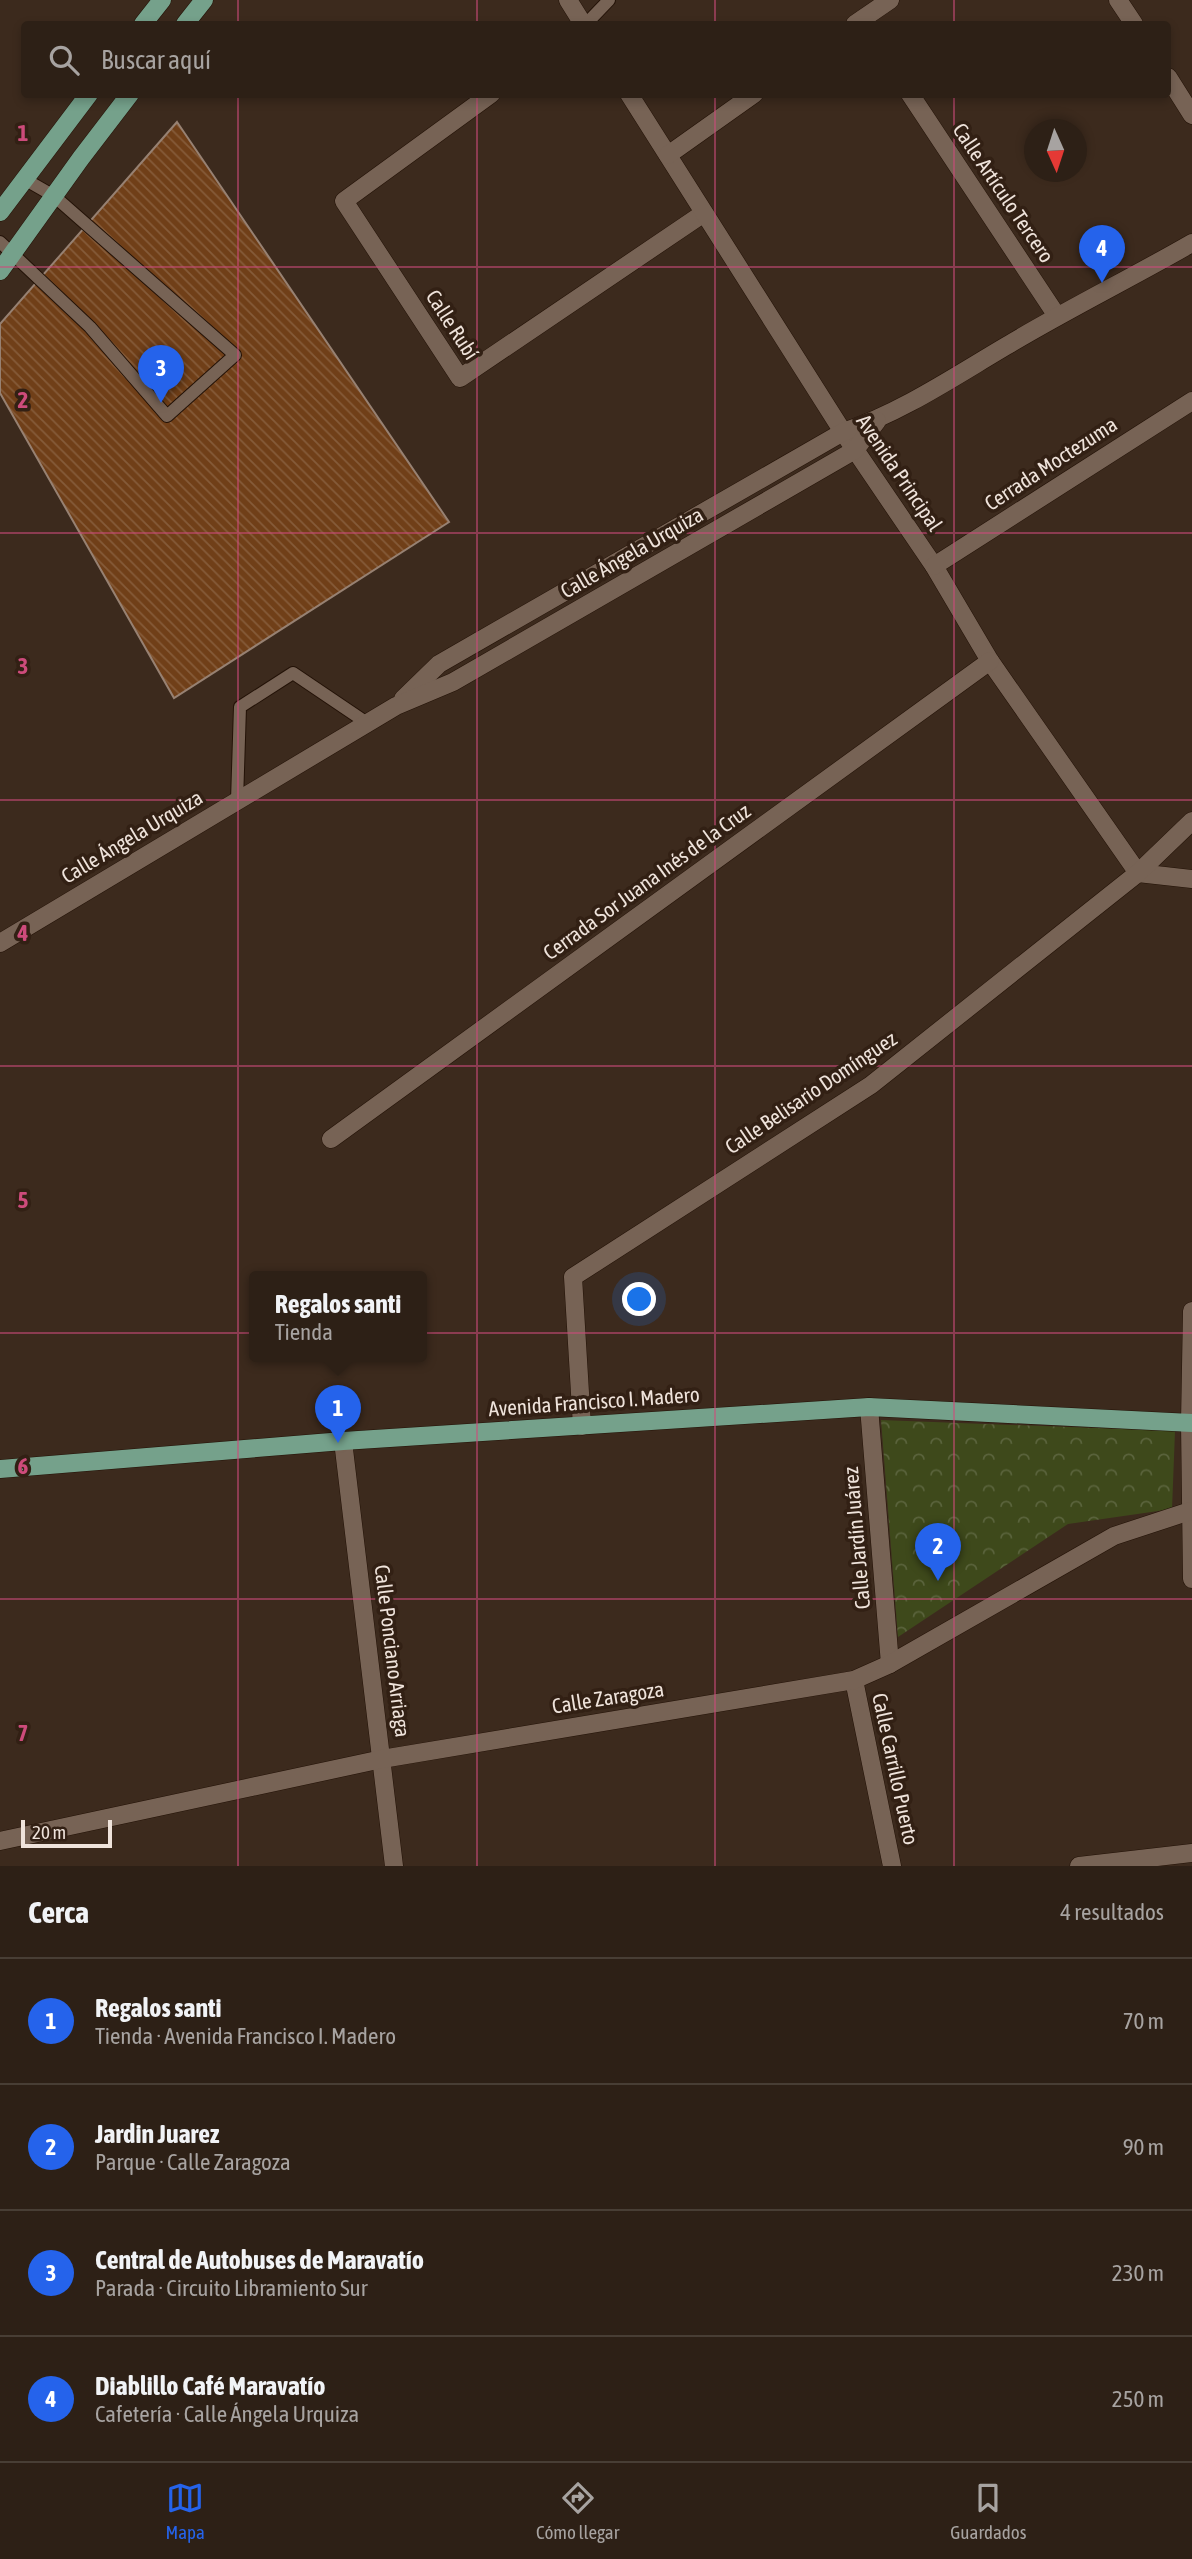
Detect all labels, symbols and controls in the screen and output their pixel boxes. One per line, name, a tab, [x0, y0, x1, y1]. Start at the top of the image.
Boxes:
search box	[21, 21, 1171, 98]
icon: search	[45, 41, 83, 79]
text: Buscar aquí	[101, 45, 211, 75]
street label: Calle Artículo Tercero	[948, 118, 1059, 267]
north arrow	[1024, 119, 1087, 182]
text: 1	[18, 120, 29, 146]
pin: 4	[1079, 225, 1125, 283]
street label: Calle Rubí	[422, 285, 484, 364]
pin: 3	[138, 345, 184, 403]
text: 2	[18, 387, 28, 413]
street label: Avenida Principal	[852, 410, 948, 536]
street label: Cerrada Moctezuma	[980, 411, 1121, 515]
street label: Calle Ángela Urquiza	[556, 502, 707, 603]
text: 3	[18, 653, 28, 679]
street label: Calle Ángela Urquiza	[57, 785, 206, 888]
street label: Cerrada Sor Juana Inés de la Cruz	[538, 798, 755, 964]
text: 4	[17, 920, 29, 946]
street label: Calle Belisario Domínguez	[720, 1026, 901, 1158]
text: 5	[18, 1187, 29, 1213]
popup	[249, 1271, 427, 1362]
your location	[622, 1282, 656, 1316]
text: Regalos santi	[275, 1289, 401, 1319]
text: Tienda	[275, 1319, 333, 1345]
street label: Avenida Francisco I. Madero	[488, 1382, 700, 1420]
pin: 1	[315, 1385, 361, 1443]
text: 6	[18, 1453, 29, 1479]
street label: Calle Jardín Juárez	[838, 1465, 874, 1610]
pin: 2	[915, 1523, 961, 1581]
street label: Calle Ponciano Arriaga	[371, 1563, 415, 1739]
street label: Calle Zaragoza	[550, 1676, 665, 1718]
street label: Calle Carrillo Puerto	[868, 1691, 924, 1847]
text: 7	[18, 1720, 28, 1746]
scale bar	[21, 1817, 112, 1849]
text: 20 m	[32, 1821, 66, 1843]
text: Cerca	[28, 1895, 89, 1929]
text: 4 resultados	[1060, 1899, 1164, 1925]
text: Regalos santi	[95, 1993, 222, 2023]
text: 1	[46, 2008, 56, 2034]
text: 70 m	[1123, 2008, 1164, 2034]
text: Tienda · Avenida Francisco I. Madero	[95, 2023, 396, 2049]
text: Jardin Juarez	[95, 2119, 219, 2149]
text: 2	[46, 2134, 56, 2160]
text: 90 m	[1123, 2134, 1164, 2160]
text: Parque · Calle Zaragoza	[95, 2149, 291, 2175]
text: Central de Autobuses de Maravatío	[95, 2245, 424, 2275]
text: 3	[46, 2260, 56, 2286]
text: 230 m	[1112, 2260, 1164, 2286]
text: Parada · Circuito Libramiento Sur	[95, 2275, 368, 2301]
text: Diablillo Café Maravatío	[95, 2371, 325, 2401]
text: 4	[46, 2386, 56, 2412]
text: 250 m	[1112, 2386, 1164, 2412]
text: Cafetería · Calle Ángela Urquiza	[95, 2401, 359, 2427]
tab: Mapa	[165, 2479, 205, 2543]
tab: Cómo llegar	[536, 2479, 619, 2543]
tab: Guardados	[950, 2479, 1026, 2543]

